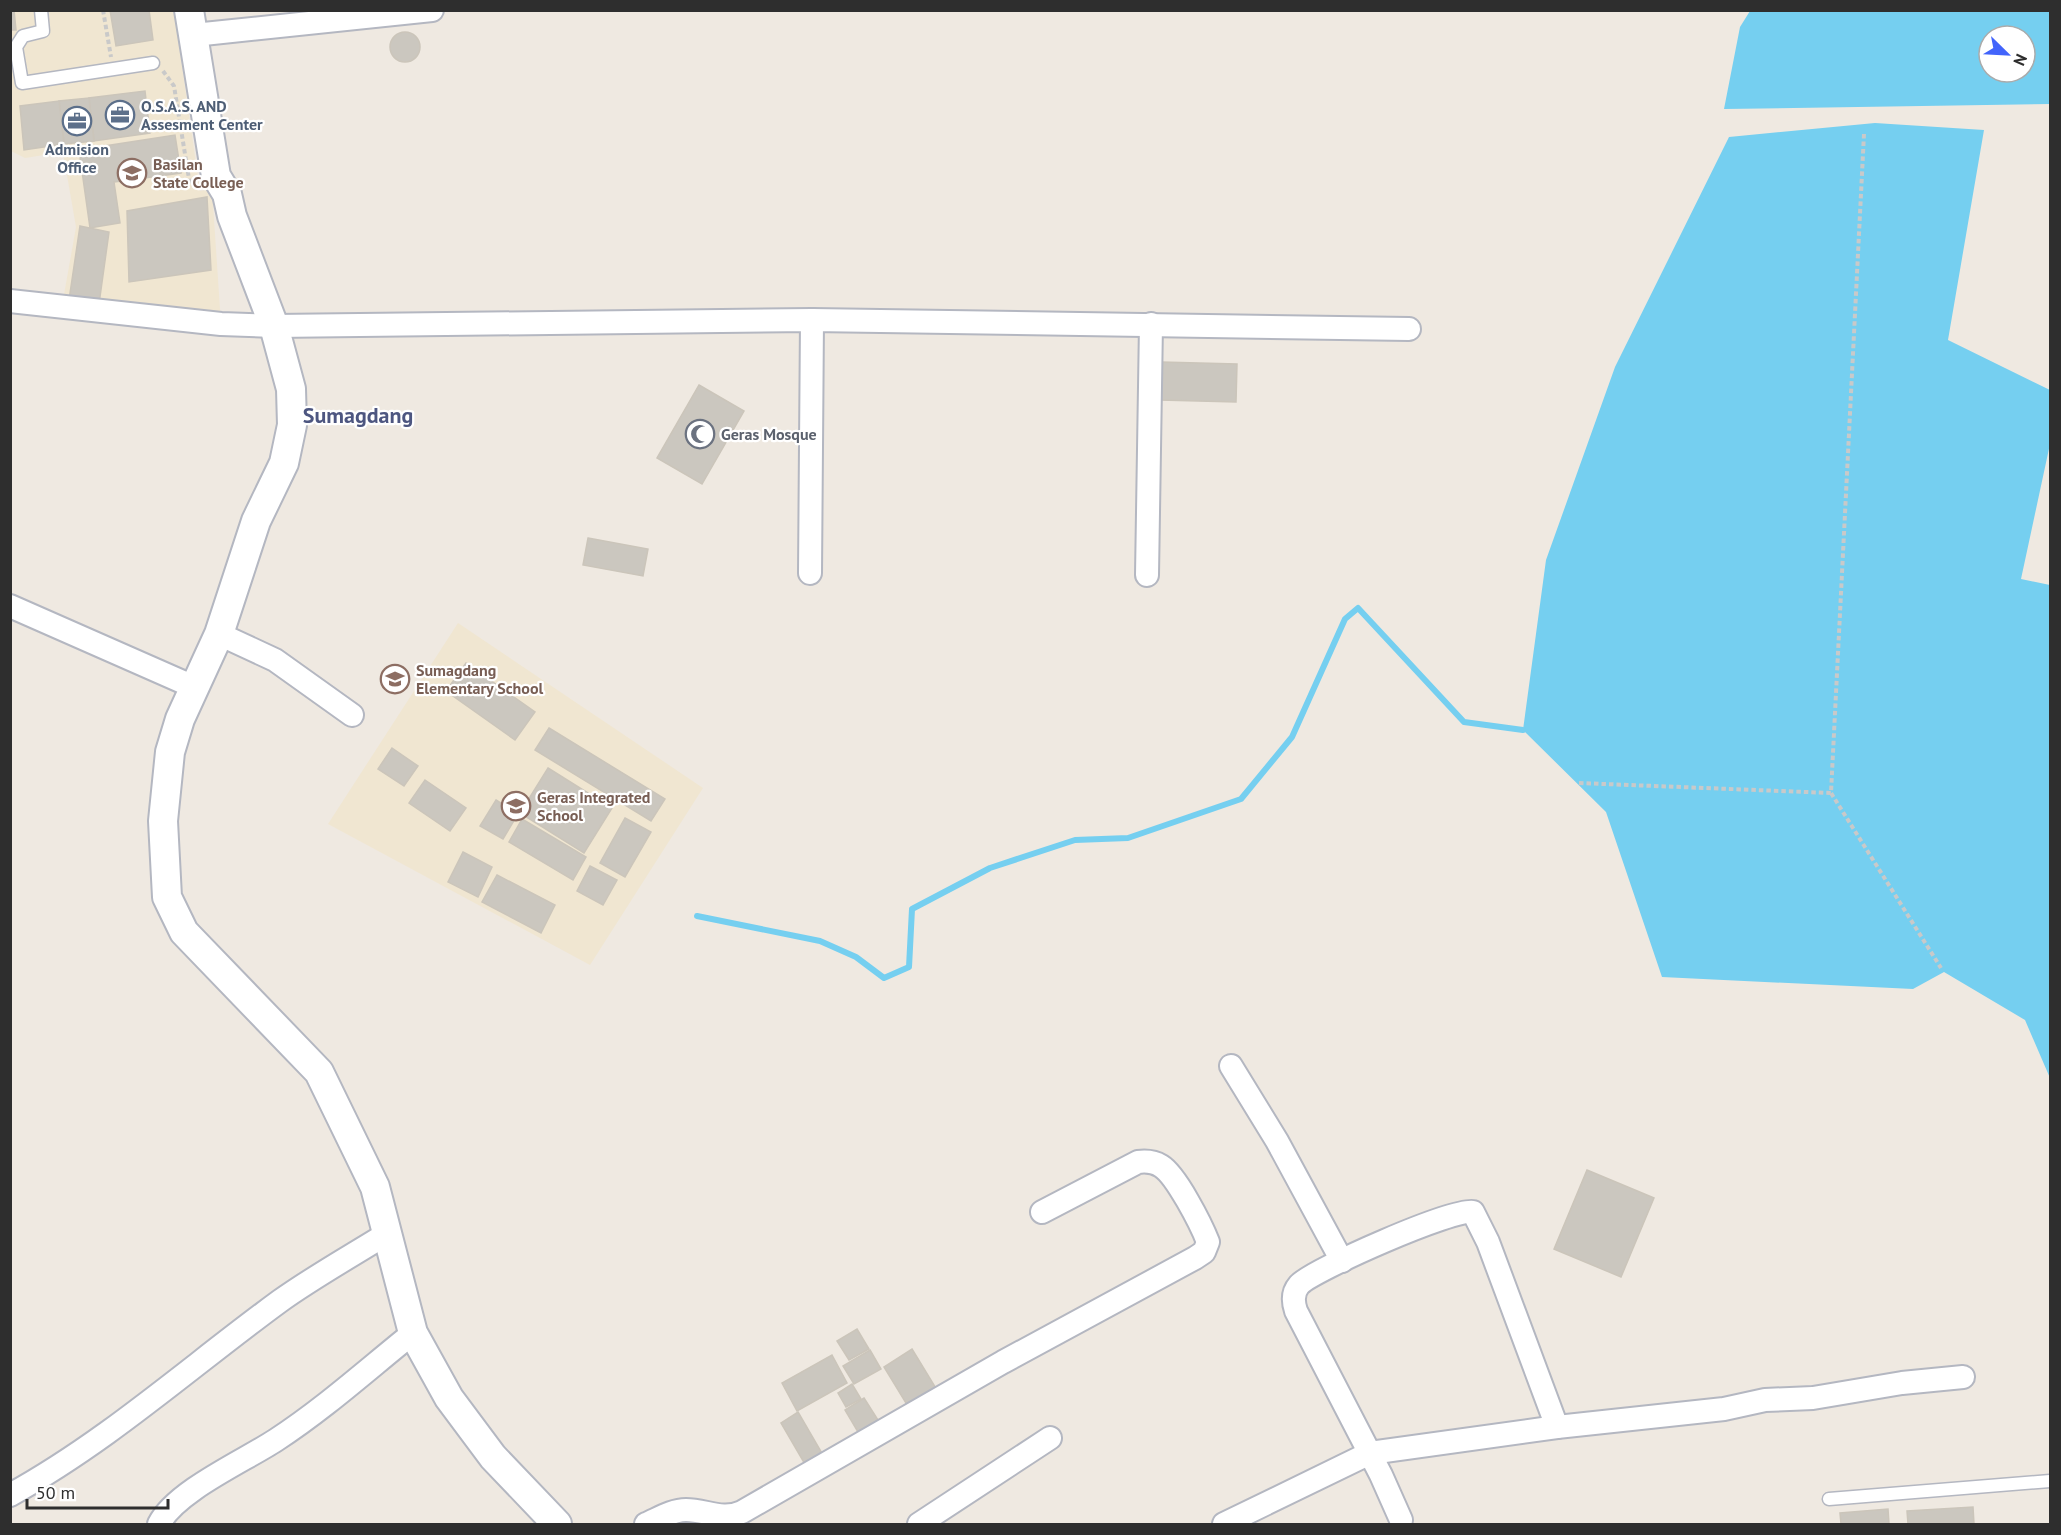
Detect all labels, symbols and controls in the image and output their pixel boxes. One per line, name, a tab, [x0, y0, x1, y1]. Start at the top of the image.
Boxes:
north arrow	[1977, 24, 2037, 84]
text: N	[2009, 51, 2032, 69]
place label: O.S.A.S. AND Assesment Center	[141, 96, 263, 134]
office icon: O.S.A.S. AND Assesment Center	[104, 99, 136, 131]
office icon: Admision Office	[61, 105, 93, 137]
place label: Admision Office	[45, 139, 109, 177]
place label: Basilan State College	[153, 154, 244, 192]
school or university icon: Basilan State College	[116, 157, 148, 189]
district label: Sumagdang	[303, 401, 413, 429]
mosque icon: Geras Mosque	[684, 418, 716, 450]
place label: Geras Mosque	[721, 424, 817, 444]
place label: Sumagdang Elementary School	[416, 660, 543, 698]
school or university icon: Sumagdang Elementary School	[379, 663, 411, 695]
place label: Geras Integrated School	[537, 787, 650, 825]
school or university icon: Geras Integrated School	[500, 790, 532, 822]
scale bar	[27, 1472, 168, 1510]
text: 50 m	[36, 1481, 75, 1504]

